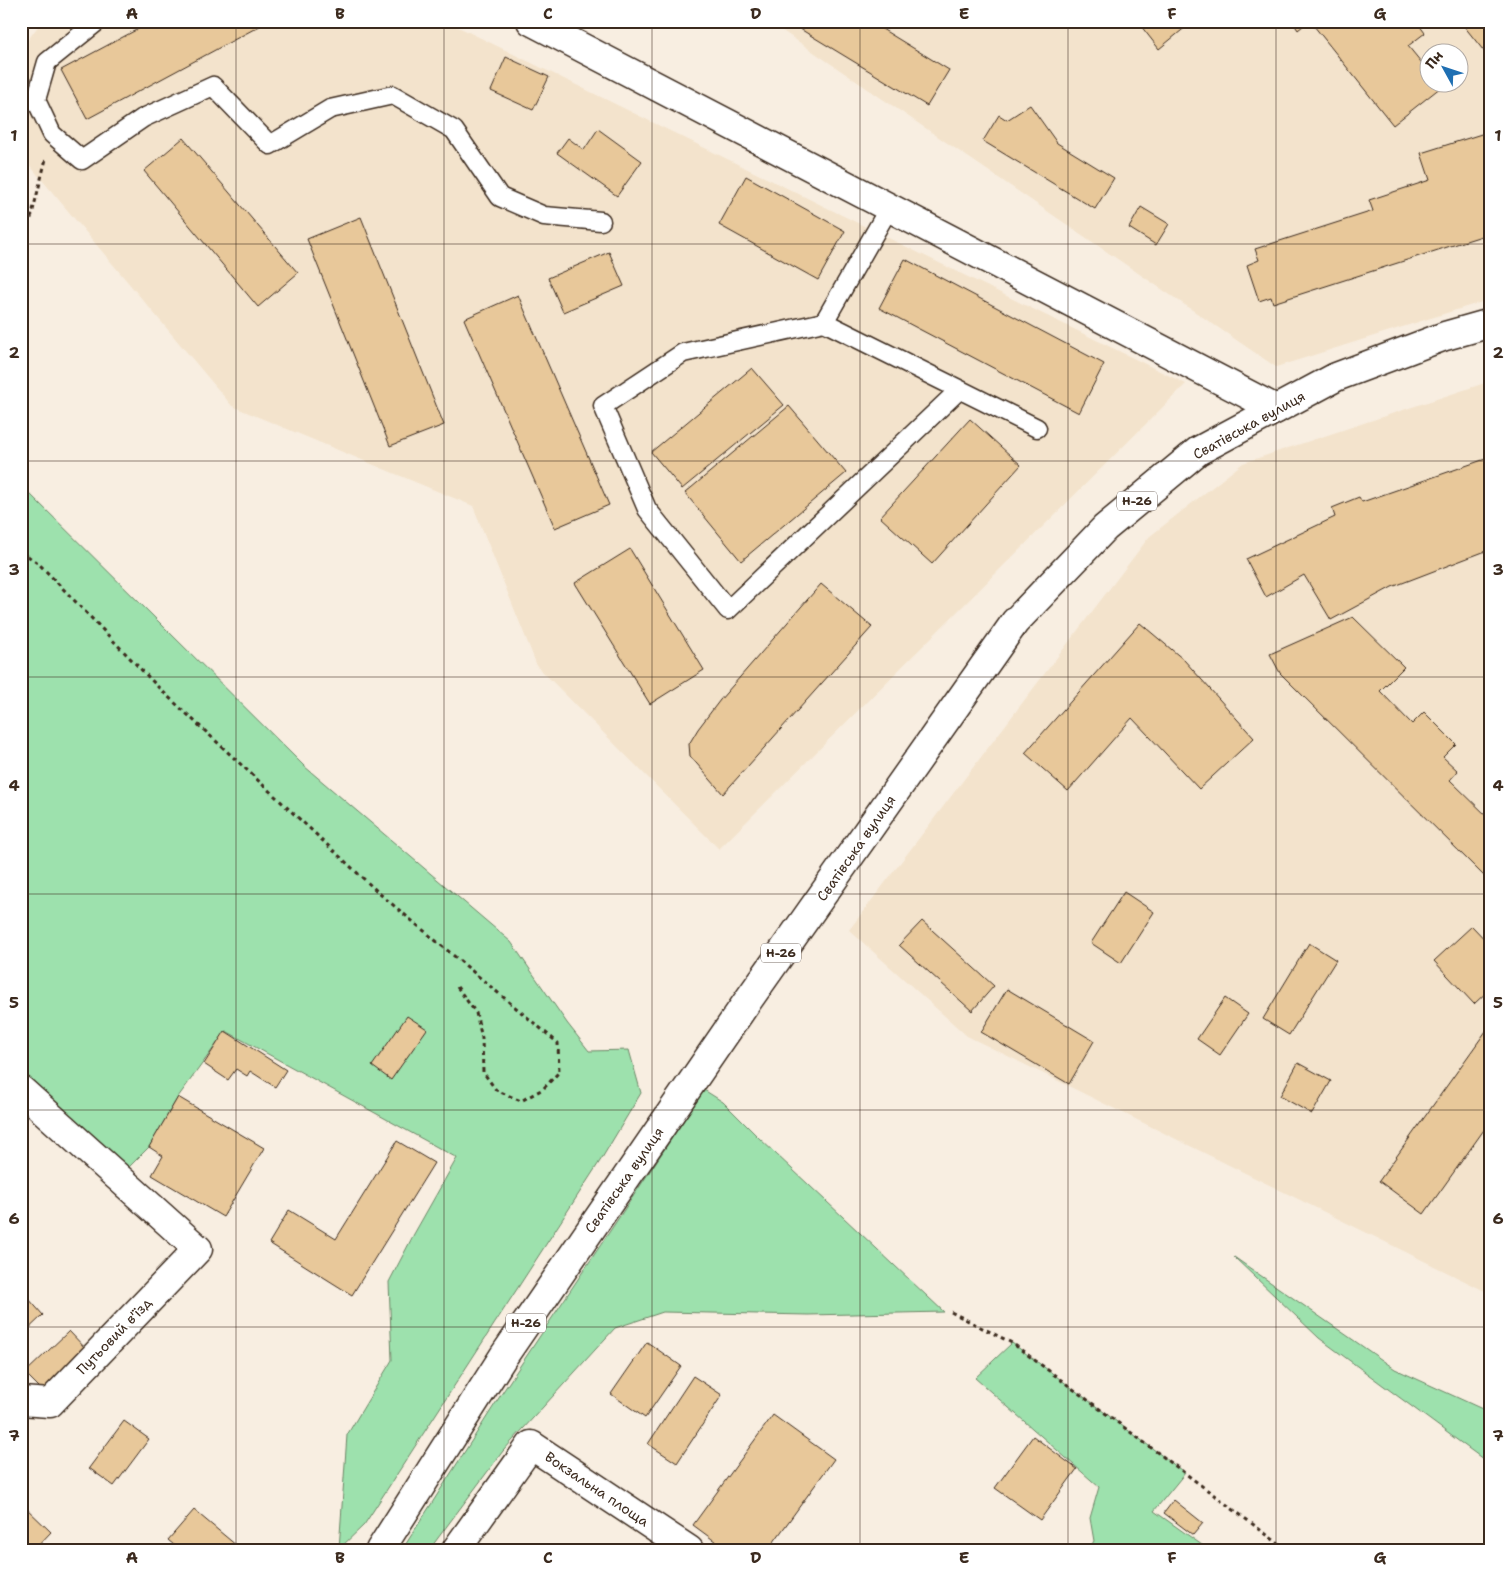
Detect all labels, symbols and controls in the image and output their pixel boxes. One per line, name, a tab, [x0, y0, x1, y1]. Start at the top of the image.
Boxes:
text: A	[126, 3, 138, 24]
text: B	[335, 3, 345, 24]
text: C	[543, 3, 553, 24]
text: D	[750, 3, 762, 24]
text: E	[959, 3, 969, 24]
text: F	[1167, 3, 1177, 24]
text: G	[1374, 3, 1387, 24]
north arrow	[1420, 42, 1470, 92]
text: Пн	[1421, 47, 1447, 73]
text: 1	[10, 125, 18, 146]
text: 1	[1494, 125, 1502, 146]
text: 2	[8, 342, 20, 363]
text: 2	[1492, 342, 1504, 363]
street label: Сватівська вулиця	[1190, 387, 1308, 463]
road number: Н-26	[1117, 492, 1157, 511]
text: 3	[8, 559, 20, 580]
text: 3	[1492, 559, 1504, 580]
text: 4	[8, 775, 20, 796]
text: 4	[1492, 775, 1504, 796]
street label: Сватівська вулиця	[813, 791, 899, 905]
road number: Н-26	[761, 944, 801, 962]
text: 5	[9, 992, 19, 1013]
text: 5	[1493, 992, 1503, 1013]
street label: Сватівська вулиця	[581, 1123, 667, 1237]
text: 6	[8, 1208, 20, 1229]
text: 6	[1492, 1208, 1504, 1229]
street label: Путьовий в'їзд	[73, 1294, 155, 1378]
road number: Н-26	[506, 1314, 546, 1332]
text: 7	[8, 1425, 20, 1446]
text: 7	[1492, 1425, 1504, 1446]
street label: Вокзальна площа	[541, 1447, 653, 1531]
text: A	[126, 1547, 138, 1568]
text: B	[335, 1547, 345, 1568]
text: C	[543, 1547, 553, 1568]
text: D	[750, 1547, 762, 1568]
text: E	[959, 1547, 969, 1568]
text: F	[1167, 1547, 1177, 1568]
text: G	[1374, 1547, 1387, 1568]

